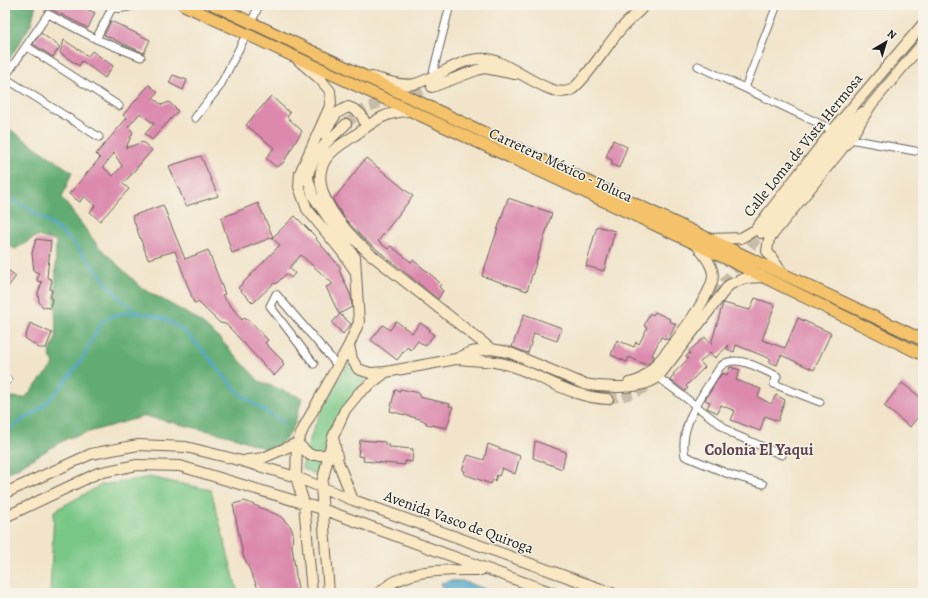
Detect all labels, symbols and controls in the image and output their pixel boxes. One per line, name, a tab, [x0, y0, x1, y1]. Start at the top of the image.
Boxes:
north arrow	[866, 22, 906, 62]
text: N	[884, 26, 900, 43]
street label: Calle Loma de Vista Hermosa	[739, 69, 867, 221]
street label: Carretera México - Toluca	[486, 123, 636, 207]
district label: Colonia El Yaqui	[705, 439, 814, 461]
street label: Avenida Vasco de Quiroga	[381, 485, 536, 558]

